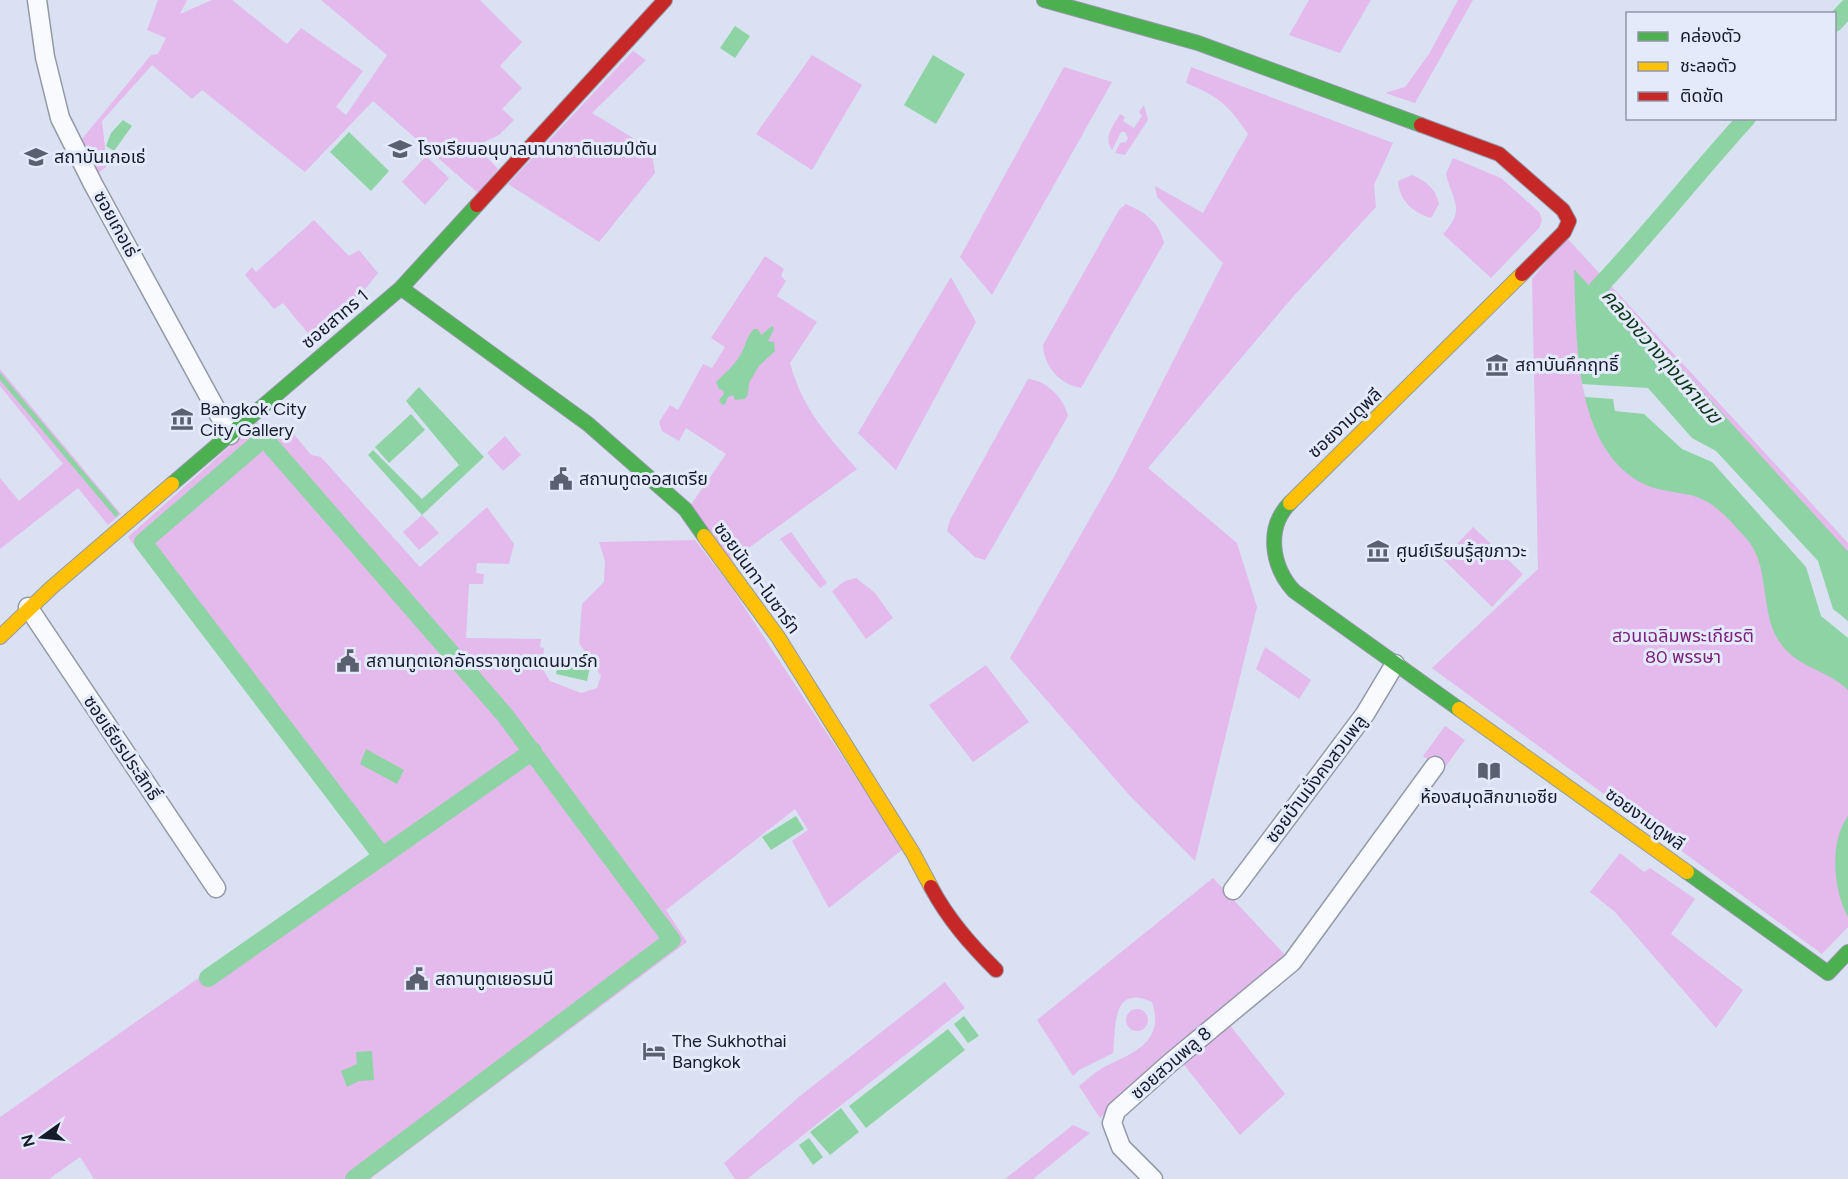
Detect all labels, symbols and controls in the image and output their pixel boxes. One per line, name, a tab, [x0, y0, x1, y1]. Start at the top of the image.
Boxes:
legend	[1626, 12, 1836, 120]
text: คล่องตัว	[1680, 25, 1742, 47]
text: ชะลอตัว	[1680, 55, 1737, 77]
text: ติดขัด	[1680, 85, 1723, 107]
school or university icon: โรงเรียนอนุบาลนานาชาติแฮมป์ตัน	[387, 136, 413, 162]
place label: โรงเรียนอนุบาลนานาชาติแฮมป์ตัน	[418, 138, 657, 160]
school or university icon: สถาบันเกอเธ่	[23, 144, 49, 170]
place label: สถาบันเกอเธ่	[54, 146, 146, 168]
street label: ซอยเกอเธ่	[89, 187, 143, 261]
water label: คลองขวางทุ่งมหาเมฆ	[1596, 284, 1728, 431]
street label: ซอยสาทร 1	[297, 285, 373, 353]
museum icon: สถาบันคึกฤทธิ์	[1484, 352, 1510, 378]
place label: สถาบันคึกฤทธิ์	[1515, 354, 1619, 376]
street label: ซอยงามดูพลี	[1304, 383, 1387, 463]
place label: Bangkok City City Gallery	[200, 398, 307, 441]
museum icon: Bangkok City City Gallery	[169, 406, 195, 432]
public building icon: สถานทูตออสเตรีย	[548, 466, 574, 492]
place label: สถานทูตออสเตรีย	[579, 468, 708, 491]
street label: ซอยนันทา-โมซาร์ท	[709, 518, 805, 638]
museum icon: ศูนย์เรียนรู้สุขภาวะ	[1365, 538, 1391, 564]
place label: ศูนย์เรียนรู้สุขภาวะ	[1396, 540, 1527, 563]
park label: สวนเฉลิมพระเกียรติ 80 พรรษา	[1612, 625, 1754, 668]
public building icon: สถานทูตเอกอัครราชทูตเดนมาร์ก	[335, 648, 361, 674]
place label: สถานทูตเอกอัครราชทูตเดนมาร์ก	[366, 650, 598, 673]
street label: ซอยเธียรประสิทธิ์	[79, 691, 165, 805]
street label: ซอยบ้านมั่งคงสวนพลู	[1260, 710, 1372, 848]
library icon: ห้องสมุดสิกขาเอซีย	[1476, 758, 1502, 784]
street label: ซอยงามดูพลี	[1600, 783, 1689, 856]
place label: ห้องสมุดสิกขาเอซีย	[1420, 786, 1558, 808]
public building icon: สถานทูตเยอรมนี	[404, 966, 430, 992]
place label: สถานทูตเยอรมนี	[435, 968, 554, 991]
street label: ซอยสวนพลู 8	[1126, 1022, 1216, 1105]
place label: The Sukhothai Bangkok	[672, 1030, 787, 1073]
hotel icon: The Sukhothai Bangkok	[641, 1038, 667, 1064]
north arrow	[12, 1107, 72, 1167]
text: N	[17, 1132, 39, 1149]

